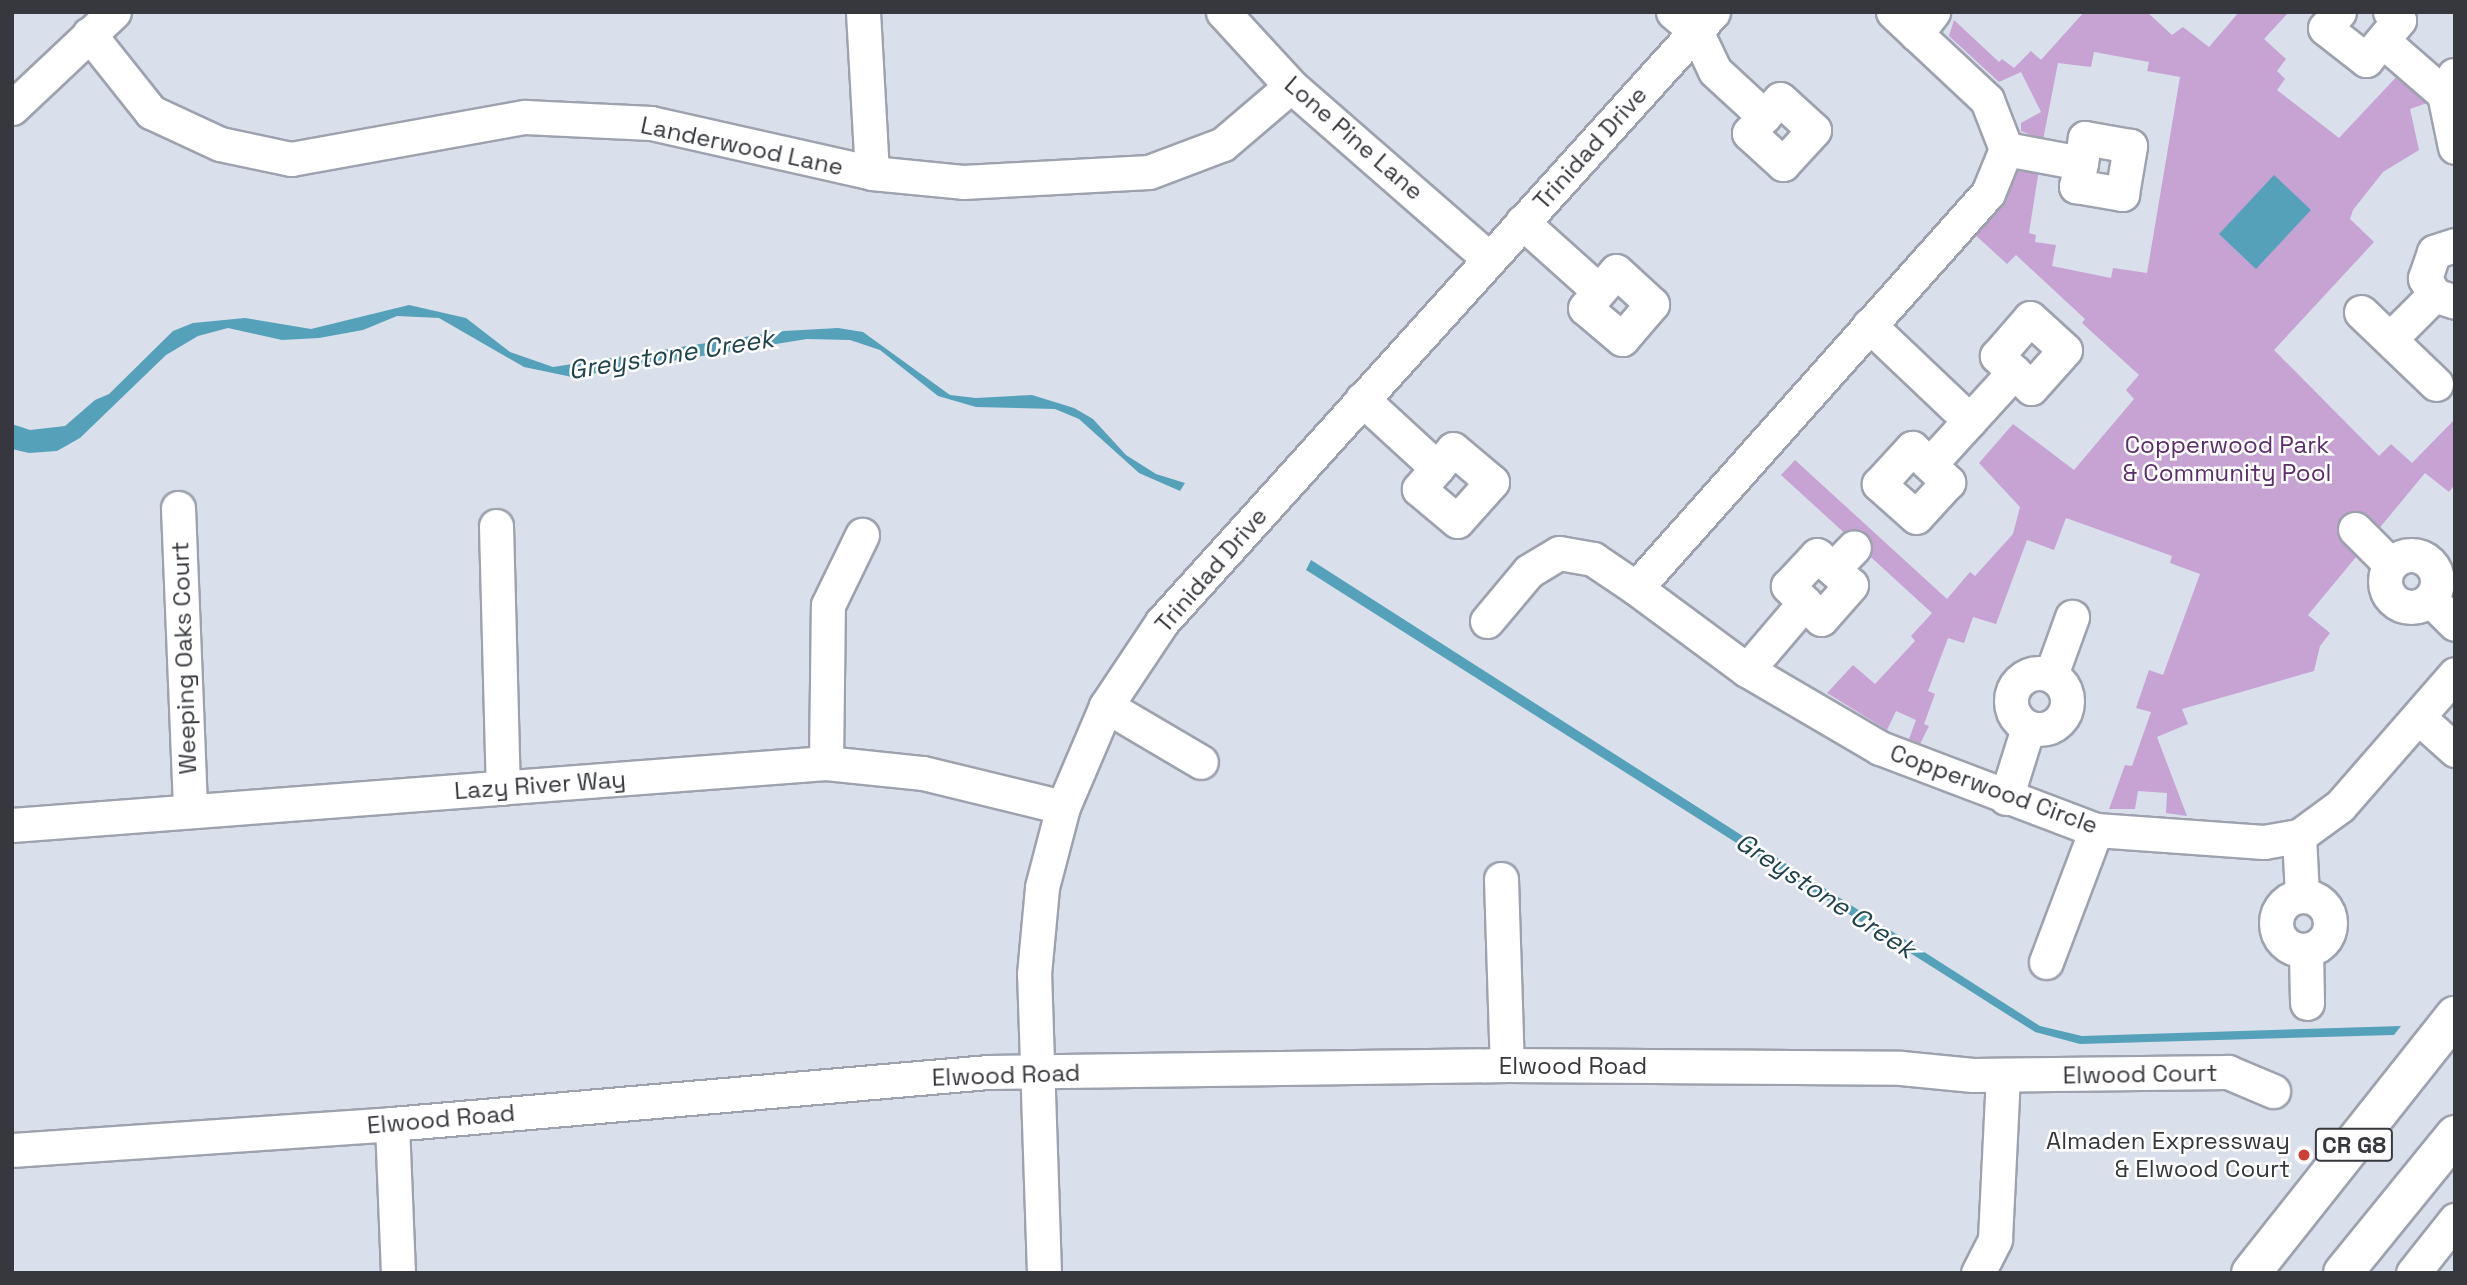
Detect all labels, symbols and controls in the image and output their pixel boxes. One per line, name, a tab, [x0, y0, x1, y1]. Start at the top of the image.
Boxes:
street label: Lone Pine Lane	[1279, 70, 1429, 206]
street label: Trinidad Drive	[1527, 80, 1653, 216]
street label: Landerwood Lane	[638, 110, 846, 182]
water label: Greystone Creek	[566, 323, 776, 387]
park label: Copperwood Park & Community Pool	[2123, 431, 2331, 487]
street label: Trinidad Drive	[1149, 502, 1273, 638]
street label: Weeping Oaks Court	[166, 541, 202, 775]
street label: Copperwood Circle	[1886, 738, 2102, 840]
street label: Lazy River Way	[453, 765, 627, 805]
water label: Greystone Creek	[1729, 826, 1921, 966]
street label: Elwood Road	[1499, 1052, 1647, 1080]
street label: Elwood Road	[931, 1058, 1081, 1092]
street label: Elwood Court	[2062, 1058, 2218, 1090]
street label: Elwood Road	[366, 1098, 516, 1140]
road number: CR G8	[2314, 1126, 2394, 1164]
place label: Almaden Expressway & Elwood Court	[2046, 1127, 2290, 1183]
marker: Almaden Expressway & Elwood Court	[2296, 1147, 2312, 1163]

